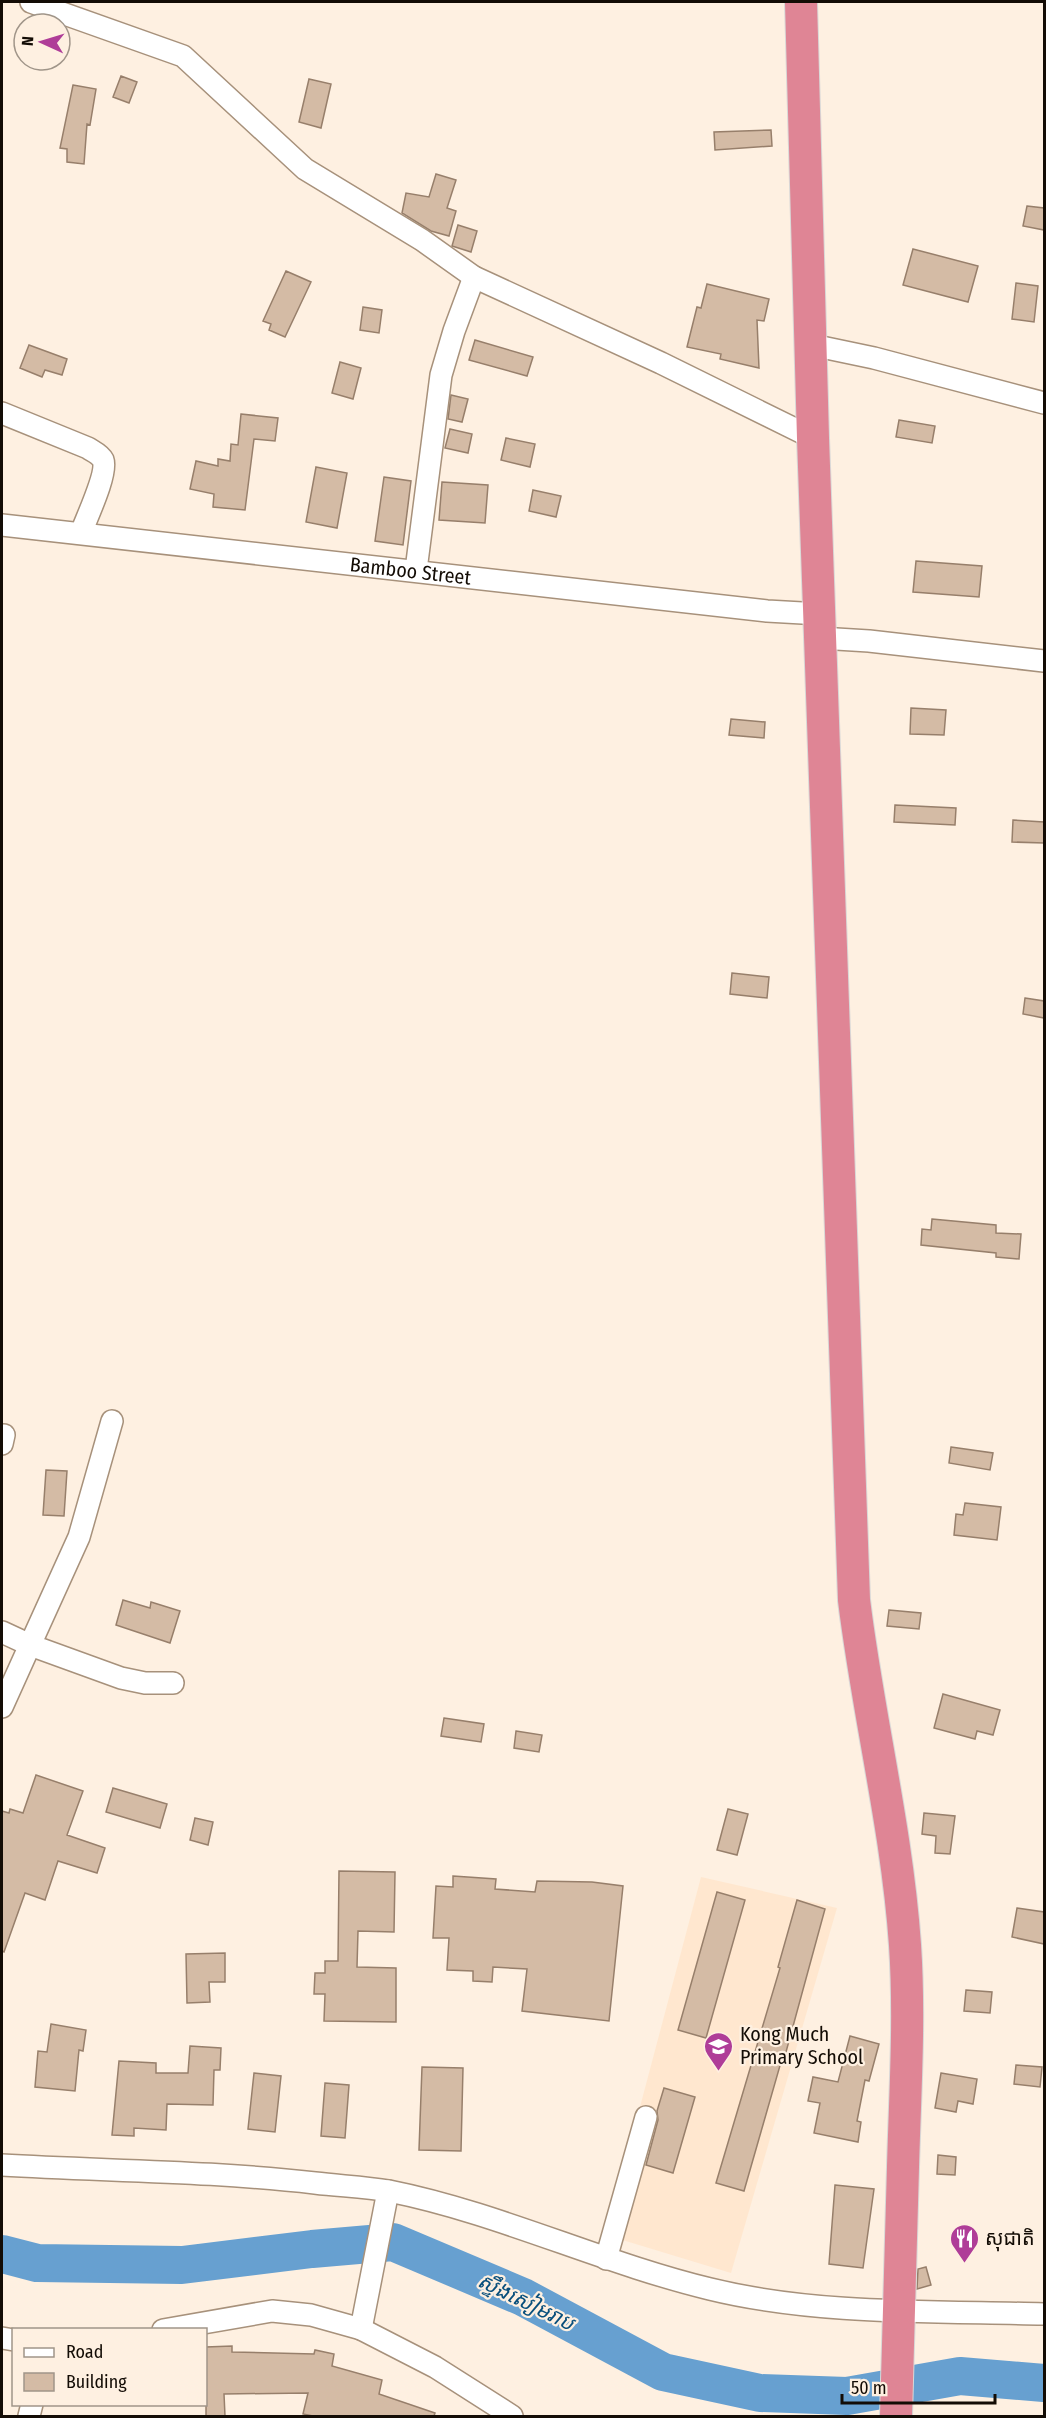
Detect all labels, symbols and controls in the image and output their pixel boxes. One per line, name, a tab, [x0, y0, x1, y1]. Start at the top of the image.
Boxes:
north arrow	[12, 12, 72, 72]
text: N	[18, 36, 37, 46]
street label: Bamboo Street	[349, 552, 473, 590]
place label: Kong Much Primary School	[740, 2022, 863, 2069]
school or university icon: Kong Much Primary School	[703, 2030, 735, 2072]
restaurant icon: សុជាតិ	[948, 2222, 980, 2264]
place label: សុជាតិ	[985, 2226, 1035, 2252]
water label: ស្ទឹងសៀមរាប	[473, 2267, 580, 2338]
legend	[12, 2328, 207, 2406]
text: Road	[66, 2341, 103, 2363]
scale bar	[842, 2367, 995, 2405]
text: Building	[66, 2371, 127, 2393]
text: 50 m	[851, 2377, 887, 2399]

